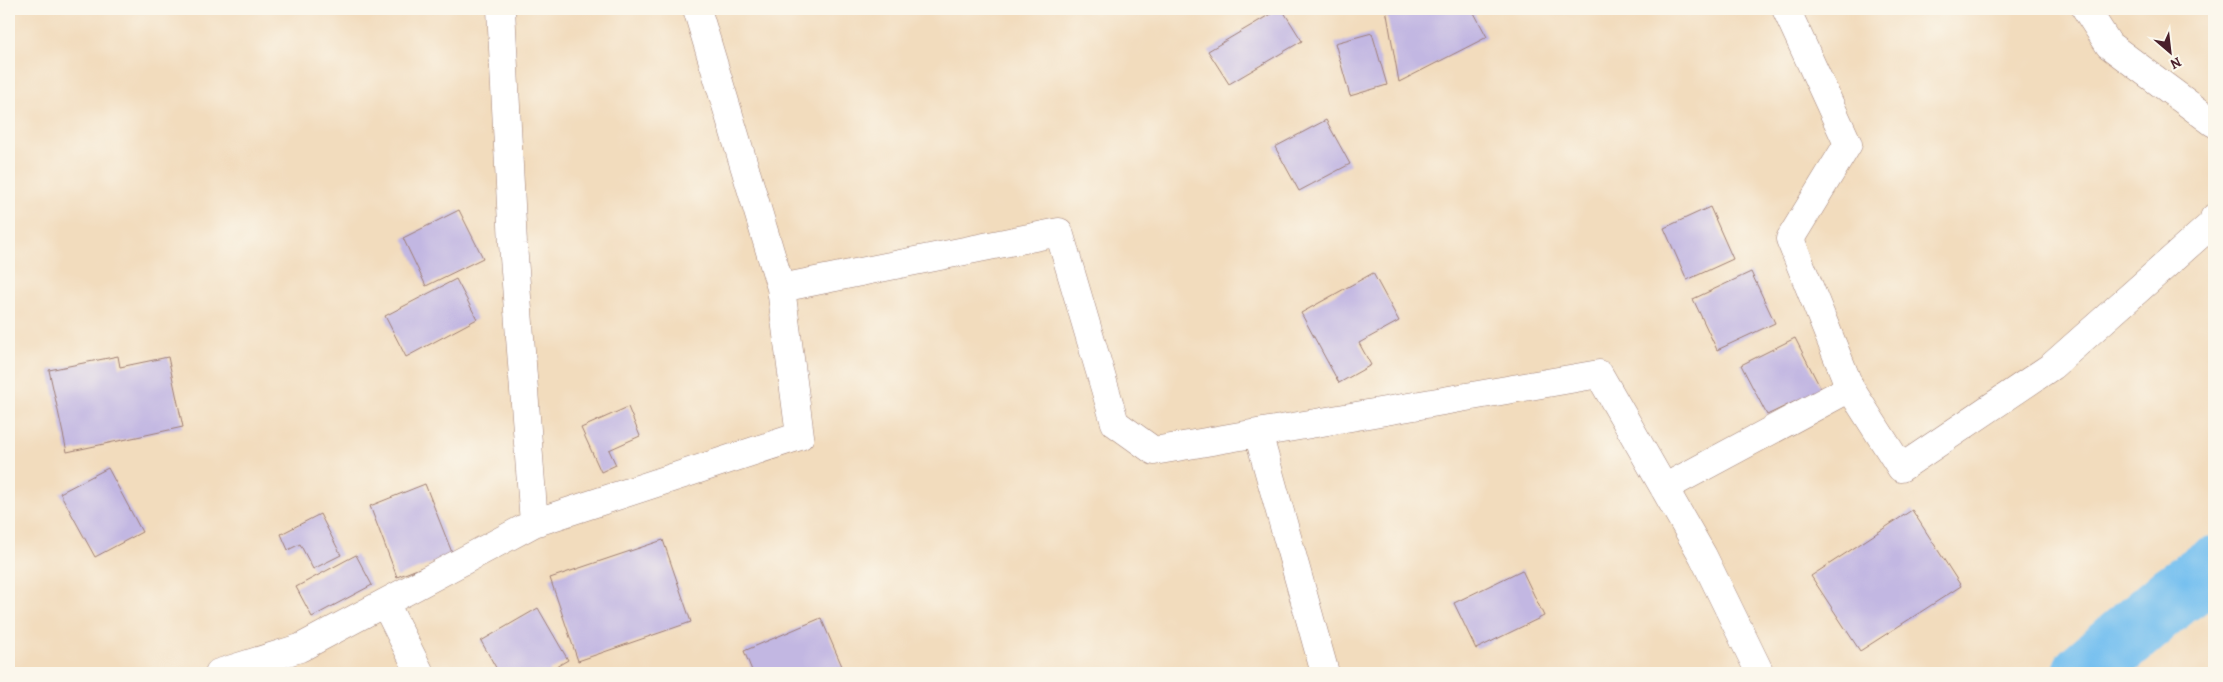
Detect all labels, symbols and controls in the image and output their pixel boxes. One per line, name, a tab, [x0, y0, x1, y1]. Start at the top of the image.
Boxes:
north arrow	[2146, 28, 2196, 78]
text: N	[2167, 52, 2185, 74]

